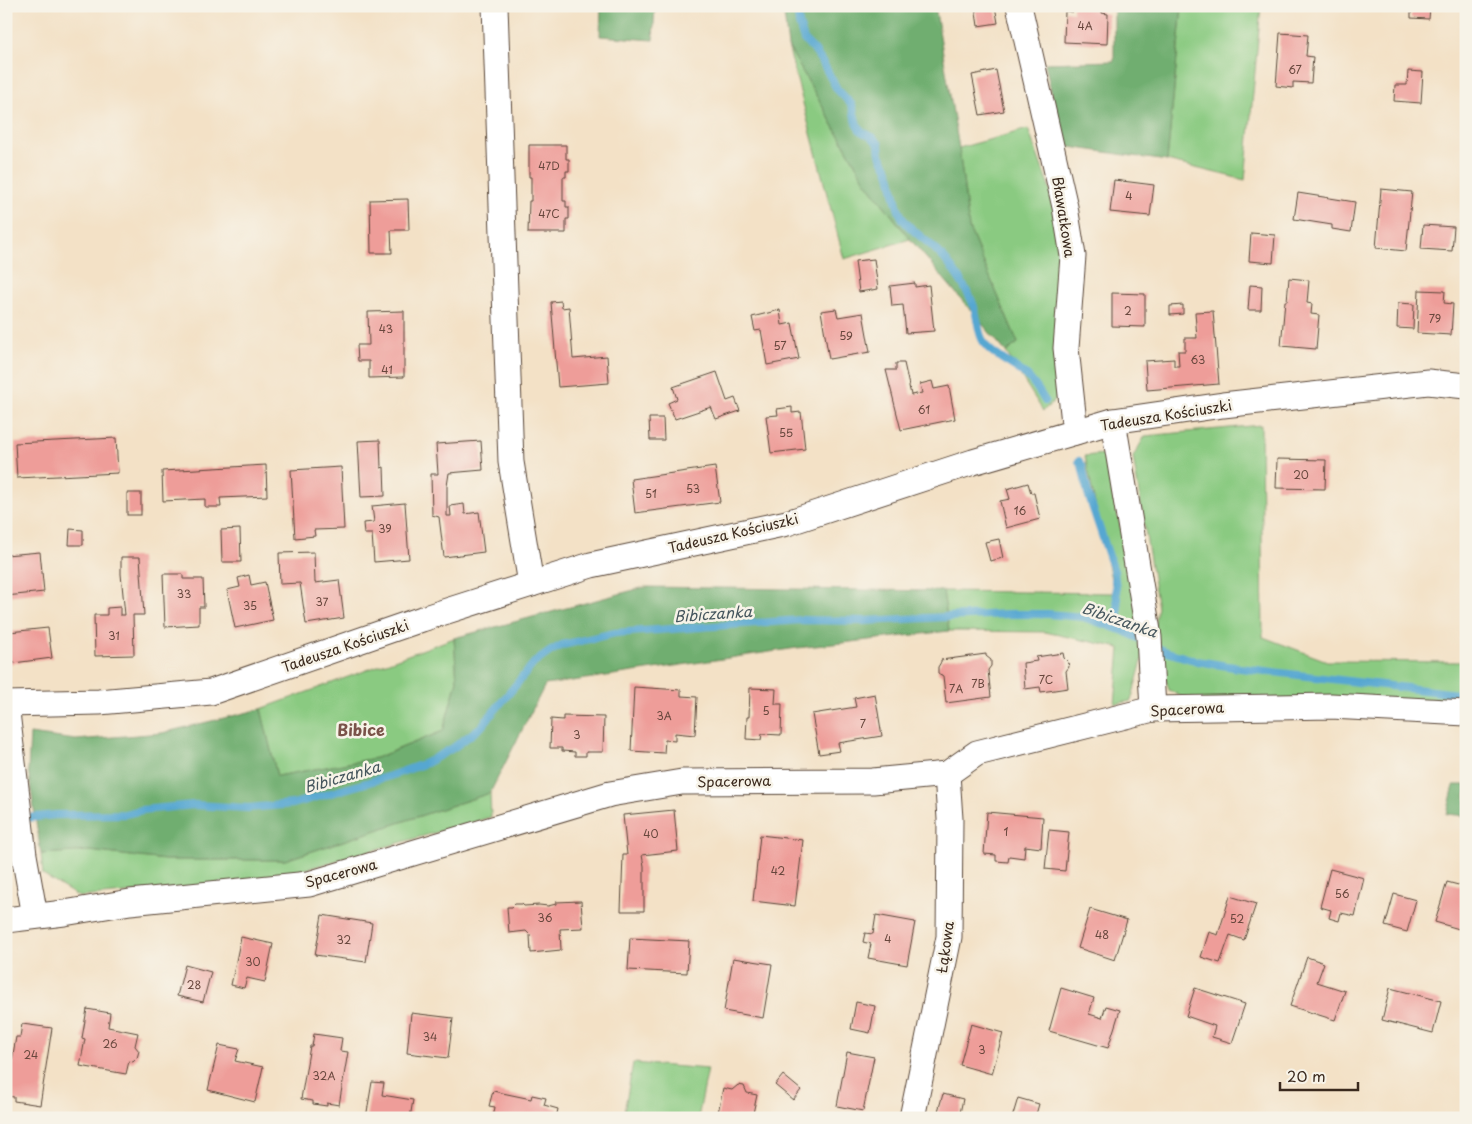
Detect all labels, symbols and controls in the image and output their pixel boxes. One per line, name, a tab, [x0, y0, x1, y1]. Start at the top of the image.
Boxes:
house number: 4A	[1077, 17, 1093, 34]
house number: 67	[1288, 61, 1302, 78]
house number: 47D	[538, 157, 560, 174]
street label: Bławatkowa	[1047, 175, 1081, 259]
house number: 4	[1125, 187, 1133, 204]
house number: 47C	[538, 205, 560, 222]
house number: 2	[1124, 302, 1132, 319]
house number: 79	[1429, 310, 1441, 327]
house number: 43	[379, 320, 393, 337]
house number: 59	[839, 327, 853, 344]
house number: 57	[773, 337, 787, 354]
house number: 63	[1191, 351, 1205, 368]
house number: 41	[381, 361, 393, 378]
street label: Tadeusza Kościuszki	[1099, 394, 1233, 436]
house number: 61	[918, 401, 930, 418]
house number: 55	[779, 424, 793, 441]
house number: 20	[1293, 466, 1309, 483]
house number: 53	[686, 480, 700, 497]
house number: 51	[645, 485, 657, 502]
house number: 16	[1014, 502, 1027, 519]
street label: Tadeusza Kościuszki	[666, 508, 800, 558]
house number: 39	[378, 520, 392, 537]
house number: 33	[177, 585, 191, 602]
house number: 37	[316, 593, 329, 610]
water label: Bibiczanka	[1079, 595, 1161, 643]
house number: 35	[243, 597, 257, 614]
water label: Bibiczanka	[673, 599, 753, 627]
street label: Tadeusza Kościuszki	[279, 614, 411, 678]
house number: 31	[108, 627, 120, 644]
house number: 7C	[1039, 671, 1053, 688]
house number: 7B	[971, 675, 985, 692]
house number: 7A	[949, 680, 963, 697]
street label: Spacerowa	[1150, 697, 1225, 721]
house number: 5	[762, 702, 770, 719]
house number: 3A	[656, 707, 672, 724]
house number: 7	[860, 715, 866, 732]
district label: Bibice	[337, 717, 385, 741]
house number: 3	[573, 726, 581, 743]
water label: Bibiczanka	[301, 754, 383, 798]
street label: Spacerowa	[697, 770, 771, 792]
house number: 1	[1004, 823, 1009, 840]
house number: 40	[643, 825, 659, 842]
street label: Spacerowa	[303, 853, 380, 893]
house number: 42	[771, 862, 786, 879]
house number: 56	[1335, 885, 1350, 902]
house number: 36	[538, 909, 553, 926]
house number: 52	[1230, 910, 1244, 927]
street label: Łąkowa	[931, 920, 959, 975]
house number: 48	[1095, 926, 1109, 943]
house number: 4	[884, 930, 892, 947]
house number: 32	[337, 931, 352, 948]
house number: 30	[245, 953, 261, 970]
house number: 28	[187, 976, 201, 993]
house number: 34	[423, 1028, 437, 1045]
house number: 26	[102, 1035, 118, 1052]
house number: 3	[978, 1041, 986, 1058]
house number: 24	[24, 1046, 38, 1063]
scale bar	[1280, 1059, 1357, 1091]
text: 20 m	[1287, 1064, 1326, 1087]
house number: 32A	[312, 1067, 336, 1084]

